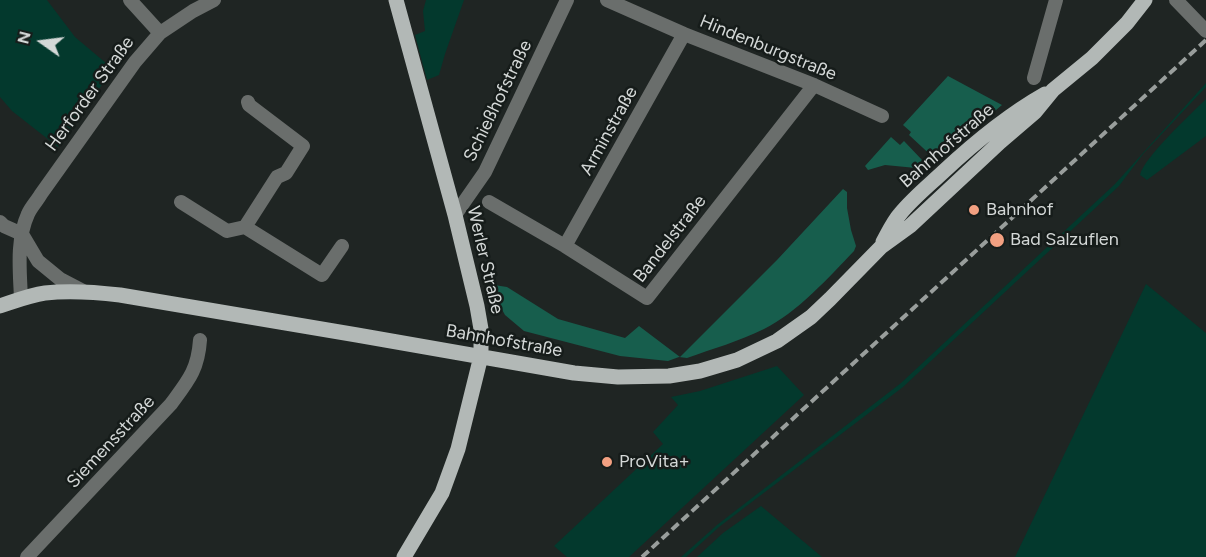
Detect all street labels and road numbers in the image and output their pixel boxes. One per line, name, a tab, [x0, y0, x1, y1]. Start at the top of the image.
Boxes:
street label: Hindenburgstraße	[696, 11, 840, 85]
street label: Herforder Straße	[41, 32, 139, 156]
street label: Schießhofstraße	[459, 37, 537, 165]
street label: Arminstraße	[576, 83, 642, 179]
street label: Bahnhofstraße	[895, 99, 999, 193]
street label: Bandelstraße	[629, 191, 711, 287]
street label: Werler Straße	[462, 204, 508, 316]
street label: Bahnhofstraße	[444, 320, 564, 362]
street label: Siemensstraße	[63, 391, 159, 493]

